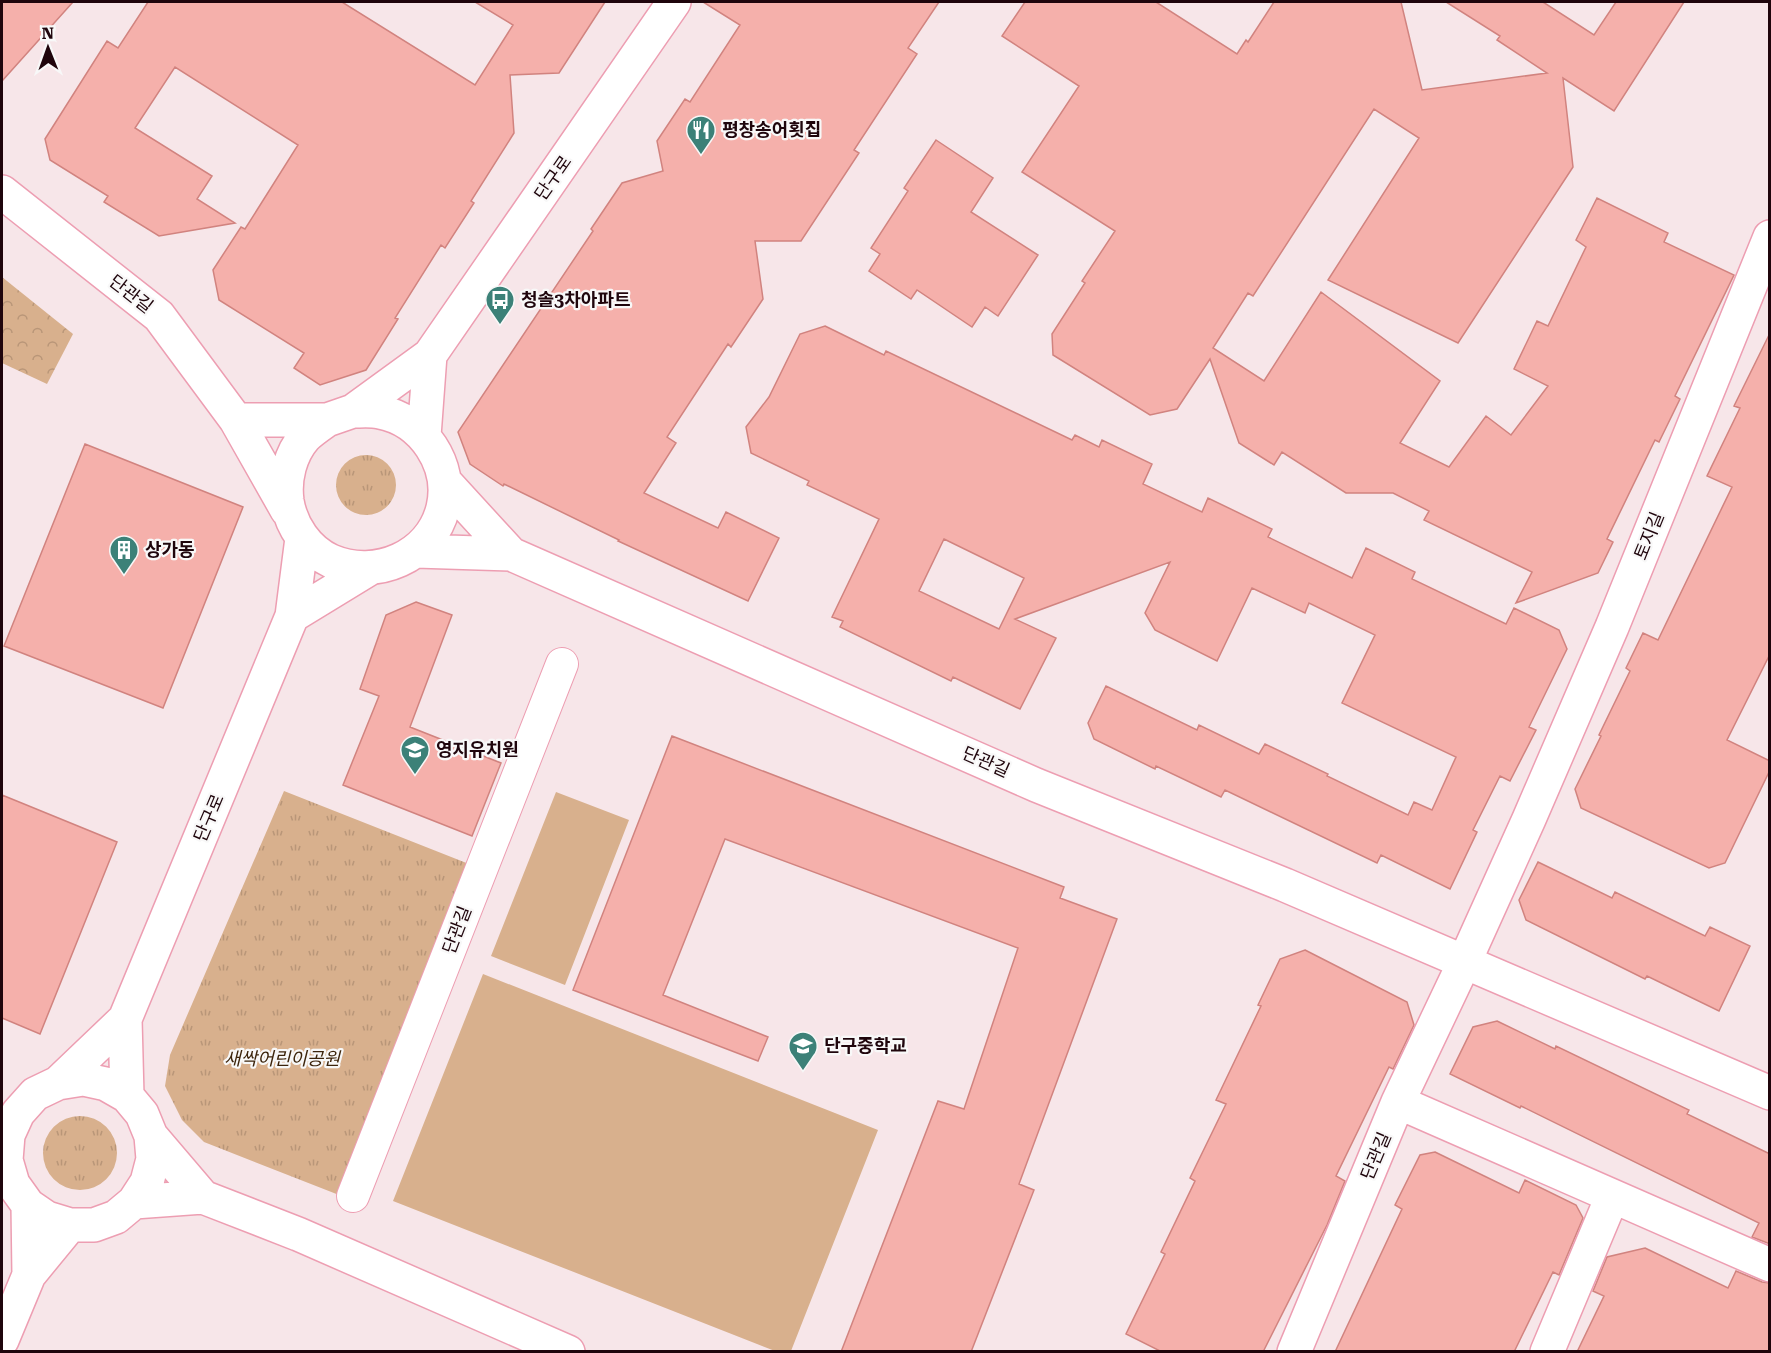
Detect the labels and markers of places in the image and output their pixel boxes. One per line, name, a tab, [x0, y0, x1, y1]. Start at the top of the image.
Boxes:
restaurant icon: 평창송어횟집	[685, 114, 717, 156]
place label: 평창송어횟집	[722, 119, 821, 140]
bus stop icon: 청솔3차아파트	[484, 284, 516, 326]
place label: 청솔3차아파트	[521, 289, 630, 310]
building icon: 상가동	[108, 534, 140, 576]
place label: 상가동	[145, 539, 195, 560]
school or university icon: 영지유치원	[399, 734, 431, 776]
place label: 영지유치원	[436, 739, 519, 760]
school or university icon: 단구중학교	[787, 1030, 819, 1072]
place label: 단구중학교	[824, 1035, 907, 1056]

